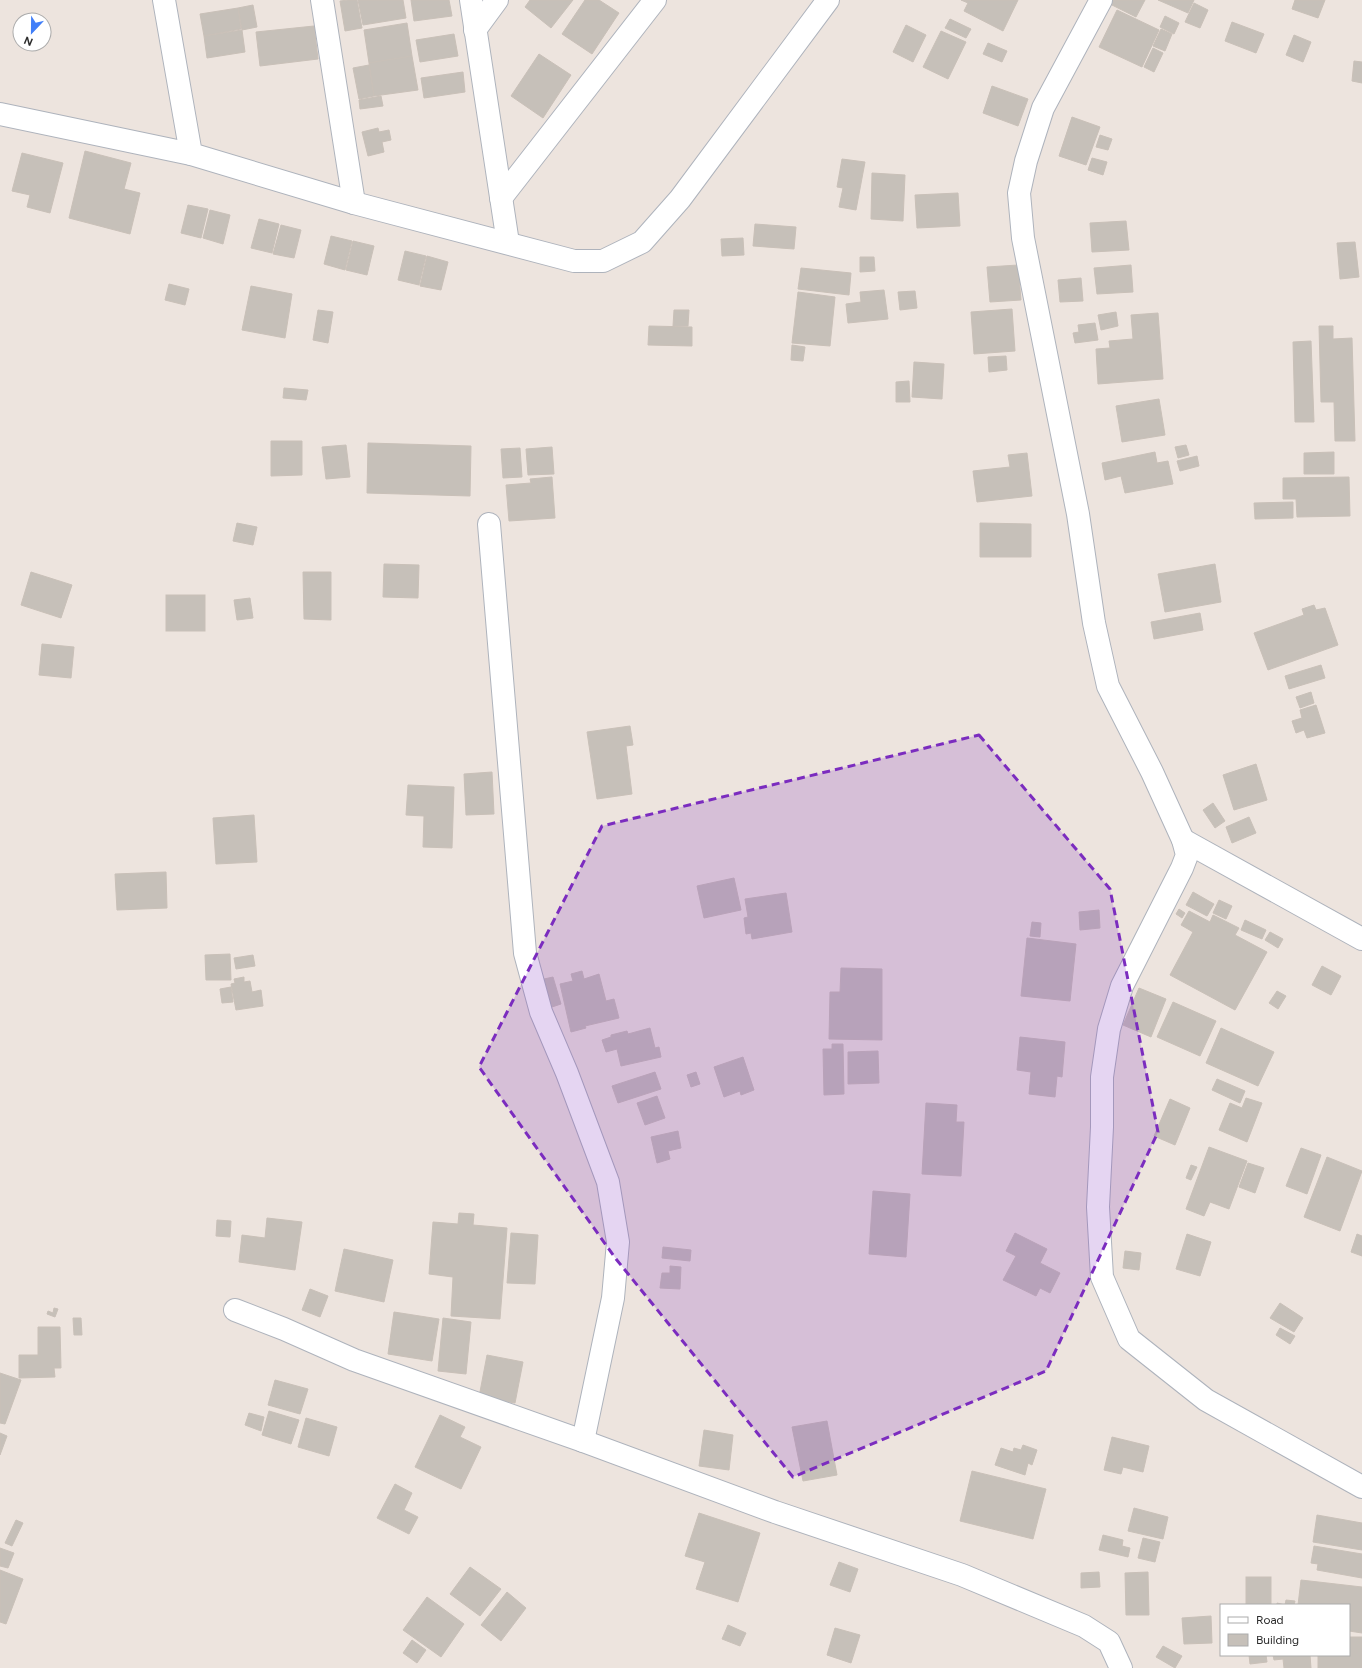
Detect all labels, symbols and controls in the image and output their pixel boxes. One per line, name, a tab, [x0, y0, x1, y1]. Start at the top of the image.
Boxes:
north arrow	[12, 12, 52, 52]
text: N	[22, 33, 35, 48]
legend	[1220, 1604, 1350, 1656]
text: Road	[1256, 1613, 1284, 1627]
text: Building	[1256, 1633, 1299, 1647]

